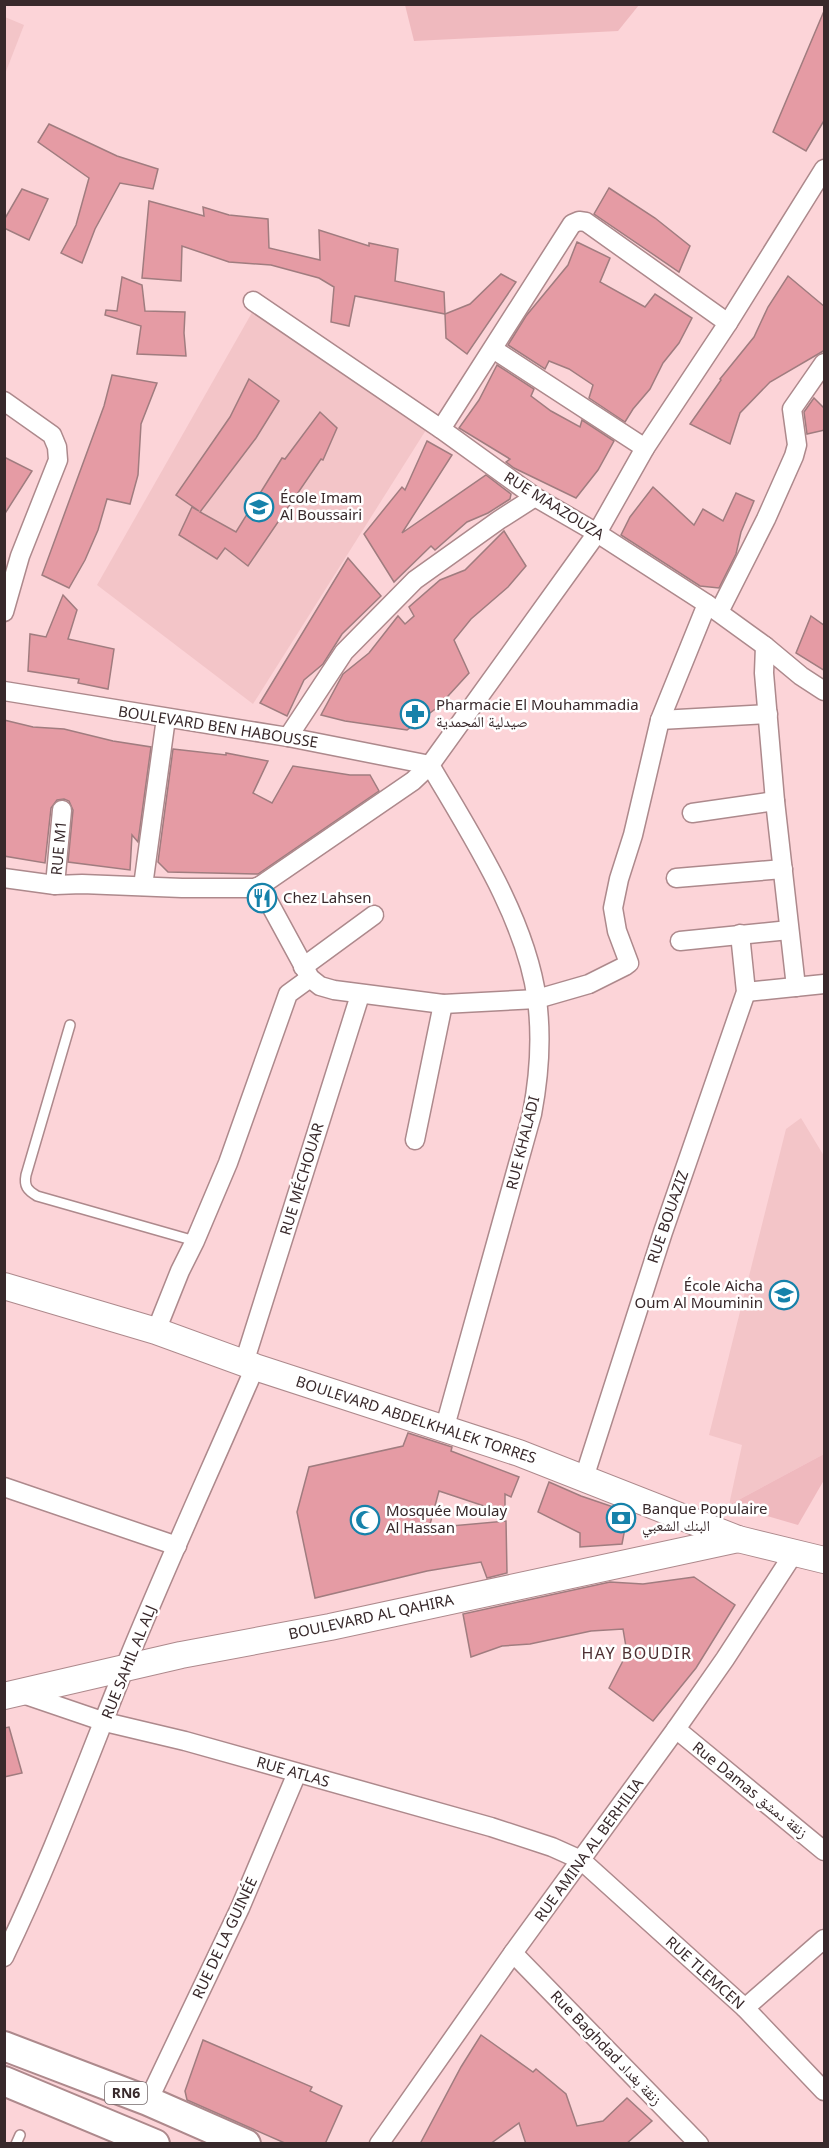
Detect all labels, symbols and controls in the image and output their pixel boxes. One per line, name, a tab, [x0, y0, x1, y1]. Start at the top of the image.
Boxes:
street label: RUE MAAZOUZA	[501, 466, 609, 544]
place label: École Imam Al Boussairi	[280, 487, 362, 524]
school or university icon: École Imam Al Boussairi	[243, 491, 275, 523]
place label: Pharmacie El Mouhammadia صيدلية المحمدية	[436, 694, 639, 731]
pharmacy icon: Pharmacie El Mouhammadia صيدلية المحمدية	[399, 698, 431, 730]
street label: BOULEVARD BEN HABOUSSE	[117, 700, 320, 752]
street label: RUE M1	[46, 820, 70, 876]
restaurant icon: Chez Lahsen	[246, 882, 278, 914]
place label: Chez Lahsen	[283, 887, 371, 907]
street label: RUE KHALADI	[501, 1094, 543, 1192]
street label: RUE MÉCHOUAR	[274, 1119, 328, 1237]
street label: RUE BOUAZIZ	[642, 1168, 692, 1266]
place label: École Aicha Oum Al Mouminin	[634, 1275, 763, 1312]
school or university icon: École Aicha Oum Al Mouminin	[768, 1279, 800, 1311]
street label: BOULEVARD ABDELKHALEK TORRES	[294, 1371, 539, 1467]
place label: Banque Populaire البنك الشعبي	[642, 1498, 767, 1538]
place label: Mosquée Moulay Al Hassan	[386, 1500, 507, 1537]
bank icon: Banque Populaire البنك الشعبي	[605, 1502, 637, 1534]
mosque icon: Mosquée Moulay Al Hassan	[349, 1504, 381, 1536]
street label: BOULEVARD AL QAHIRA	[286, 1589, 456, 1643]
street label: RUE SAHIL AL ALJ	[96, 1602, 160, 1722]
district label: HAY BOUDIR	[582, 1642, 692, 1664]
street label: Rue Damas زنقة دمشق	[688, 1736, 813, 1843]
street label: RUE ATLAS	[254, 1751, 332, 1791]
street label: RUE AMINA AL BERHILIA	[529, 1773, 647, 1925]
street label: RUE DE LA GUINÉE	[187, 1873, 261, 2002]
street label: RUE TLEMCEN	[662, 1931, 749, 2013]
street label: Rue Baghdad زنقة بغداد	[547, 1986, 667, 2109]
road number: RN6	[105, 2082, 147, 2104]

